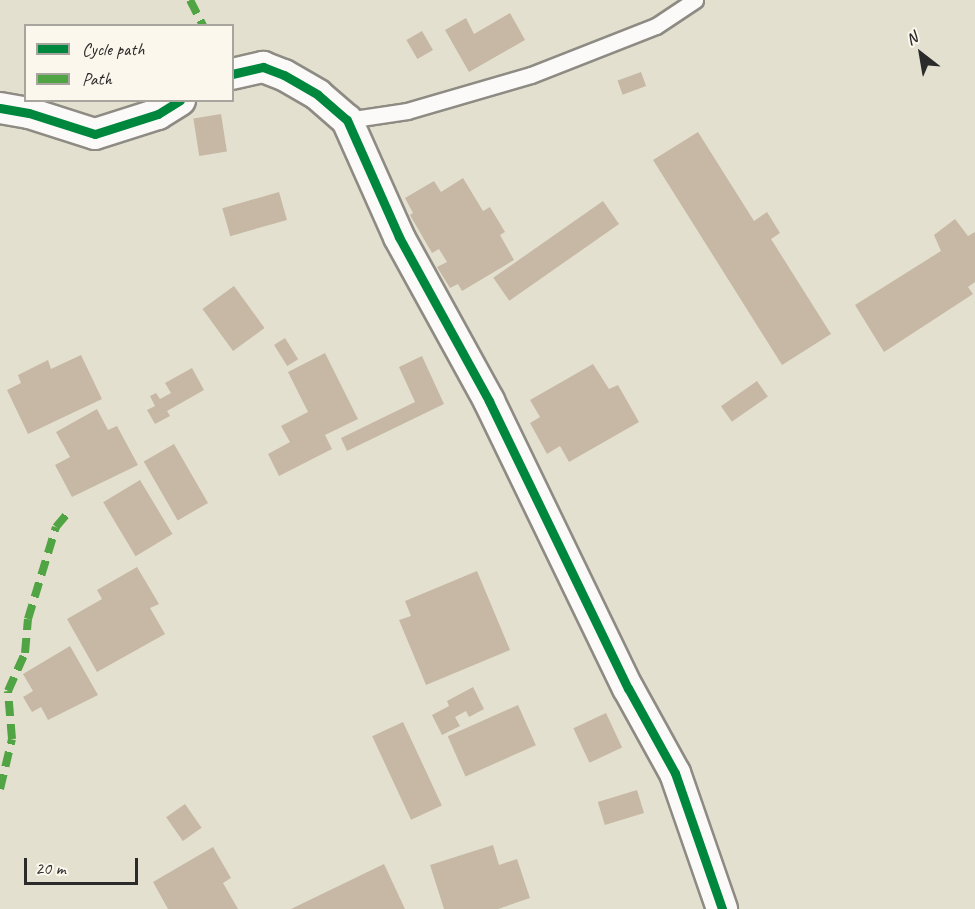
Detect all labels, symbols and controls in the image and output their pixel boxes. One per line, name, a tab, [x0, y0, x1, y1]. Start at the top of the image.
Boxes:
legend	[24, 24, 234, 102]
north arrow	[891, 24, 951, 84]
text: N	[902, 27, 921, 50]
text: Cycle path	[82, 38, 144, 60]
text: Path	[82, 68, 112, 90]
scale bar	[27, 846, 141, 884]
text: 20 m	[35, 857, 66, 879]

